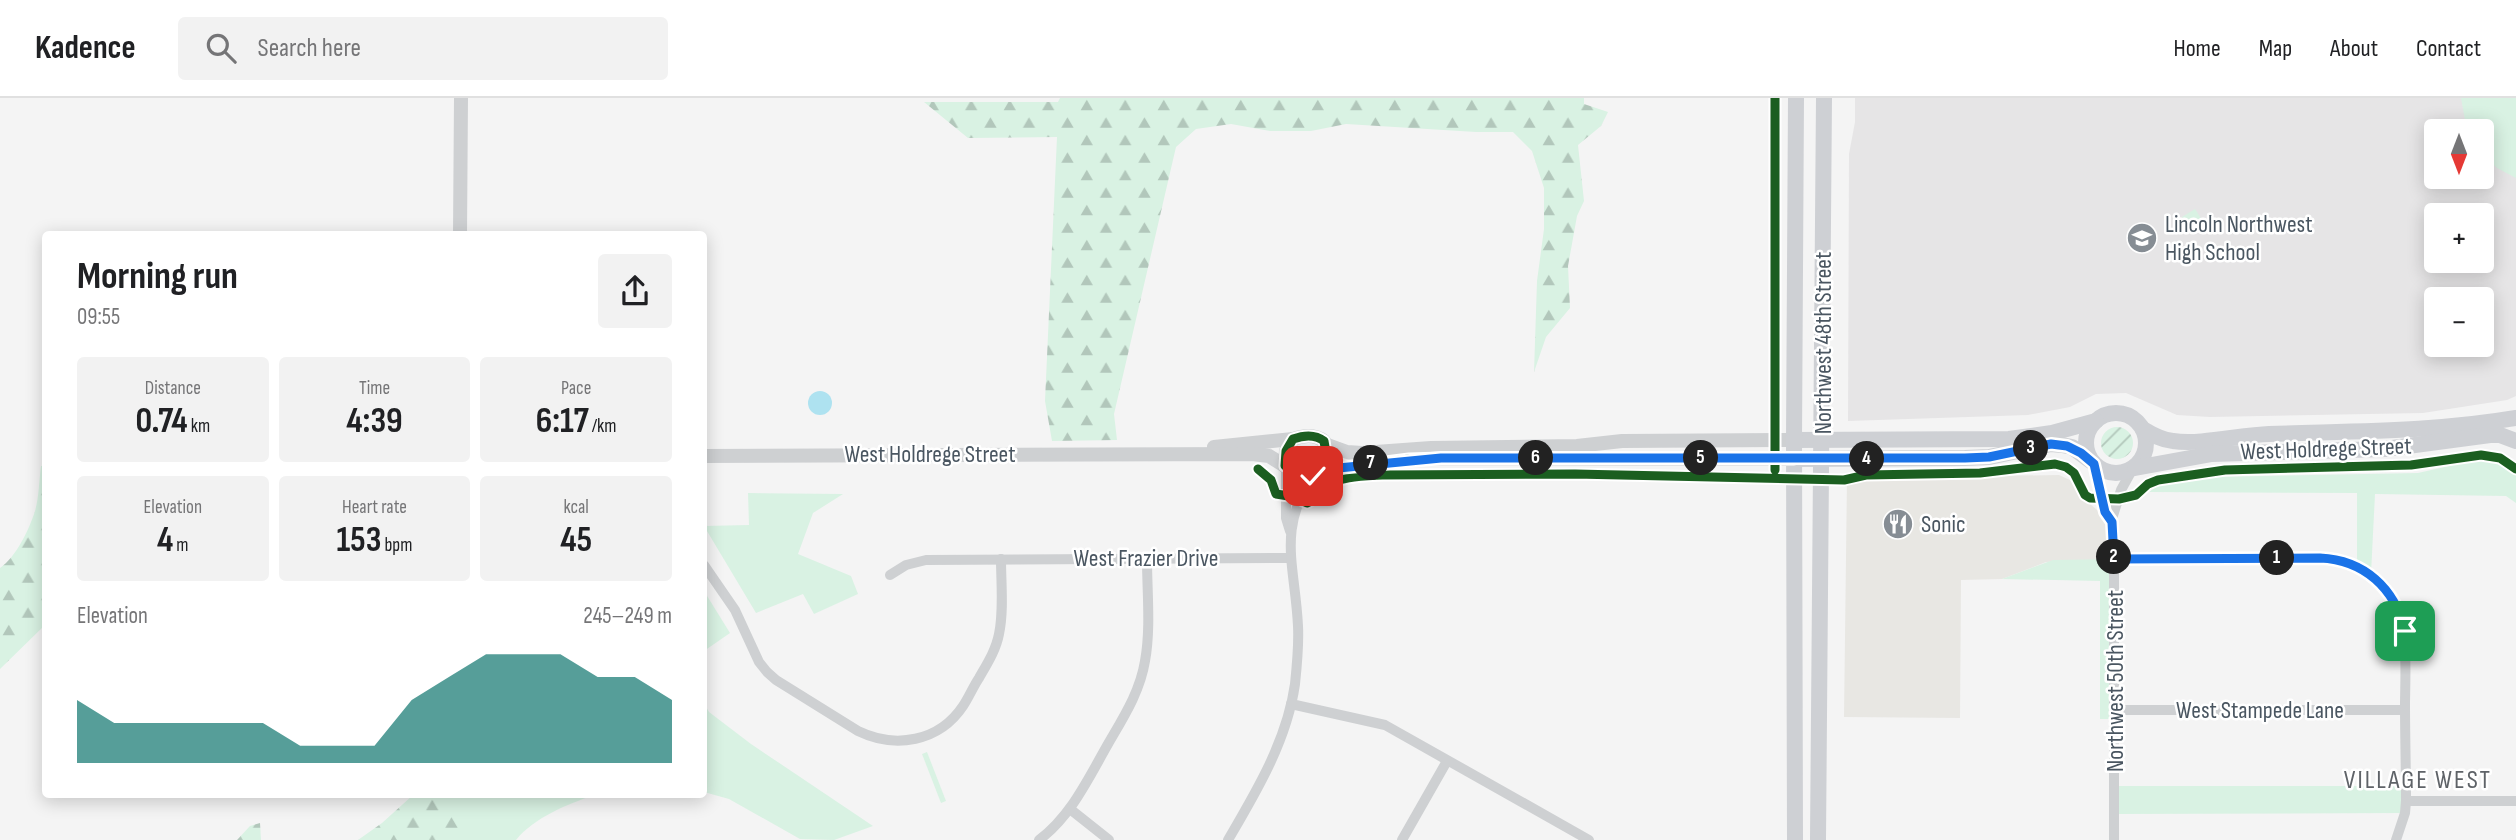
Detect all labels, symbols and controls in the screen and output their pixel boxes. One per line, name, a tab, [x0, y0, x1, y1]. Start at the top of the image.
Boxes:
search box	[178, 17, 668, 80]
text: Kadence	[35, 28, 136, 68]
icon: search	[202, 29, 240, 67]
text: Search here	[258, 33, 361, 64]
text: Home	[2173, 34, 2221, 63]
text: Map	[2259, 34, 2292, 63]
text: About	[2330, 34, 2378, 63]
text: Contact	[2416, 34, 2481, 63]
north arrow	[2424, 119, 2494, 189]
map controls	[2424, 119, 2494, 357]
button: +	[2424, 203, 2494, 273]
place label: Lincoln Northwest High School	[2165, 210, 2313, 267]
school or university icon: Lincoln Northwest High School	[2125, 221, 2159, 255]
street label: Northwest 48th Street	[1809, 252, 1838, 434]
text: Morning run	[77, 254, 238, 299]
button: share	[598, 254, 672, 328]
button: −	[2424, 287, 2494, 357]
text: 09:55	[77, 303, 120, 331]
text: Distance	[145, 377, 201, 400]
text: Time	[359, 377, 390, 400]
text: Pace	[561, 377, 591, 400]
text: 0.74	[136, 400, 188, 443]
text: 4:39	[346, 400, 403, 443]
text: 6:17	[536, 400, 589, 443]
text: km	[188, 415, 210, 438]
text: /km	[589, 415, 617, 438]
pin: 3	[2014, 430, 2048, 466]
street label: West Holdrege Street	[2240, 432, 2412, 466]
text: 3	[2026, 436, 2035, 459]
street label: West Holdrege Street	[845, 440, 1015, 469]
pin: 6	[1518, 440, 1554, 476]
pin: 5	[1684, 440, 1718, 476]
pin: 4	[1850, 442, 1884, 476]
pin	[1283, 446, 1343, 506]
pin: 7	[1354, 446, 1388, 480]
text: 6	[1531, 446, 1540, 469]
text: 5	[1696, 446, 1705, 469]
text: 4	[1862, 447, 1871, 470]
text: 7	[1366, 451, 1375, 474]
icon: check	[1294, 457, 1332, 495]
text: Elevation	[144, 496, 202, 519]
text: Heart rate	[342, 496, 407, 519]
text: kcal	[564, 496, 589, 519]
restaurant icon: Sonic	[1881, 507, 1915, 541]
place label: Sonic	[1921, 510, 1966, 539]
text: 4	[157, 519, 173, 562]
text: 153	[337, 519, 381, 562]
text: 45	[560, 519, 592, 562]
text: m	[173, 534, 189, 557]
text: bpm	[381, 534, 412, 557]
pin: 2	[2096, 540, 2132, 574]
pin: 1	[2260, 540, 2294, 575]
street label: West Frazier Drive	[1074, 544, 1218, 573]
text: 2	[2109, 545, 2118, 568]
text: 1	[2273, 546, 2280, 569]
street label: Northwest 50th Street	[2101, 590, 2130, 772]
pin	[2375, 601, 2435, 661]
text: Elevation	[77, 602, 148, 630]
text: 245–249 m	[583, 602, 672, 630]
icon: arrive	[2386, 612, 2424, 650]
street label: West Stampede Lane	[2176, 696, 2344, 725]
district label: VILLAGE WEST	[2344, 765, 2492, 796]

